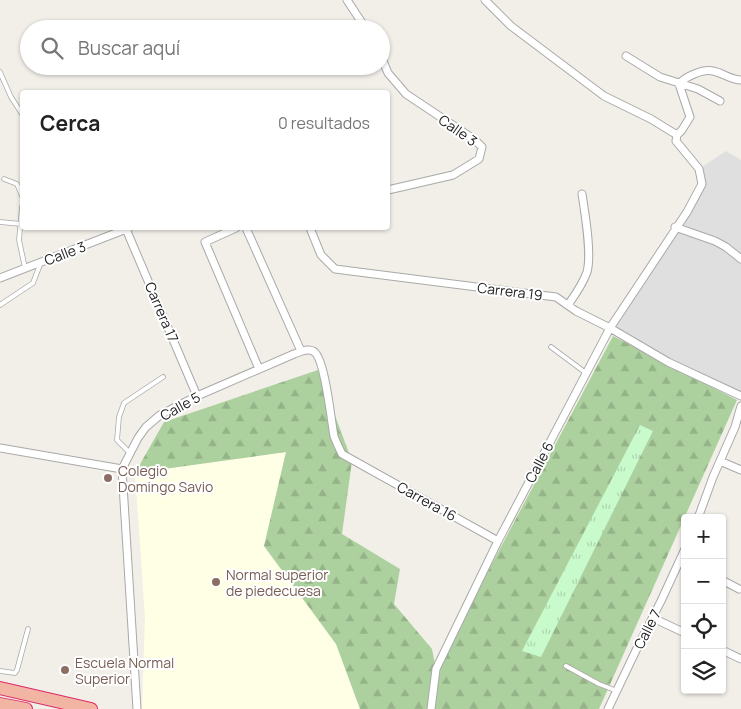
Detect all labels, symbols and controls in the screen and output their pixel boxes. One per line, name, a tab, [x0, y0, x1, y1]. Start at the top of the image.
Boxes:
search box	[20, 20, 390, 75]
icon: search	[38, 34, 66, 62]
text: Buscar aquí	[78, 35, 180, 61]
text: Cerca	[40, 109, 100, 137]
street label: Calle 3	[435, 110, 481, 150]
text: 0 resultados	[278, 112, 370, 134]
street label: Calle 3	[41, 236, 89, 270]
street label: Carrera 19	[476, 278, 544, 304]
street label: Carrera 17	[141, 279, 183, 345]
street label: Calle 5	[156, 387, 204, 425]
street label: Calle 6	[520, 438, 558, 486]
place label: Colegio Domingo Savio	[118, 461, 213, 496]
marker: Colegio Domingo Savio	[102, 472, 114, 484]
street label: Carrera 16	[394, 477, 460, 525]
map controls	[681, 514, 726, 694]
button: +	[681, 514, 726, 559]
button: −	[681, 559, 726, 604]
place label: Normal superior de piedecuesa	[226, 565, 328, 600]
marker: Normal superior de piedecuesa	[210, 576, 222, 588]
button: locate	[681, 604, 726, 649]
street label: Calle 7	[629, 606, 665, 652]
button: layers	[681, 649, 726, 694]
place label: Escuela Normal Superior	[75, 653, 174, 688]
marker: Escuela Normal Superior	[59, 664, 71, 676]

